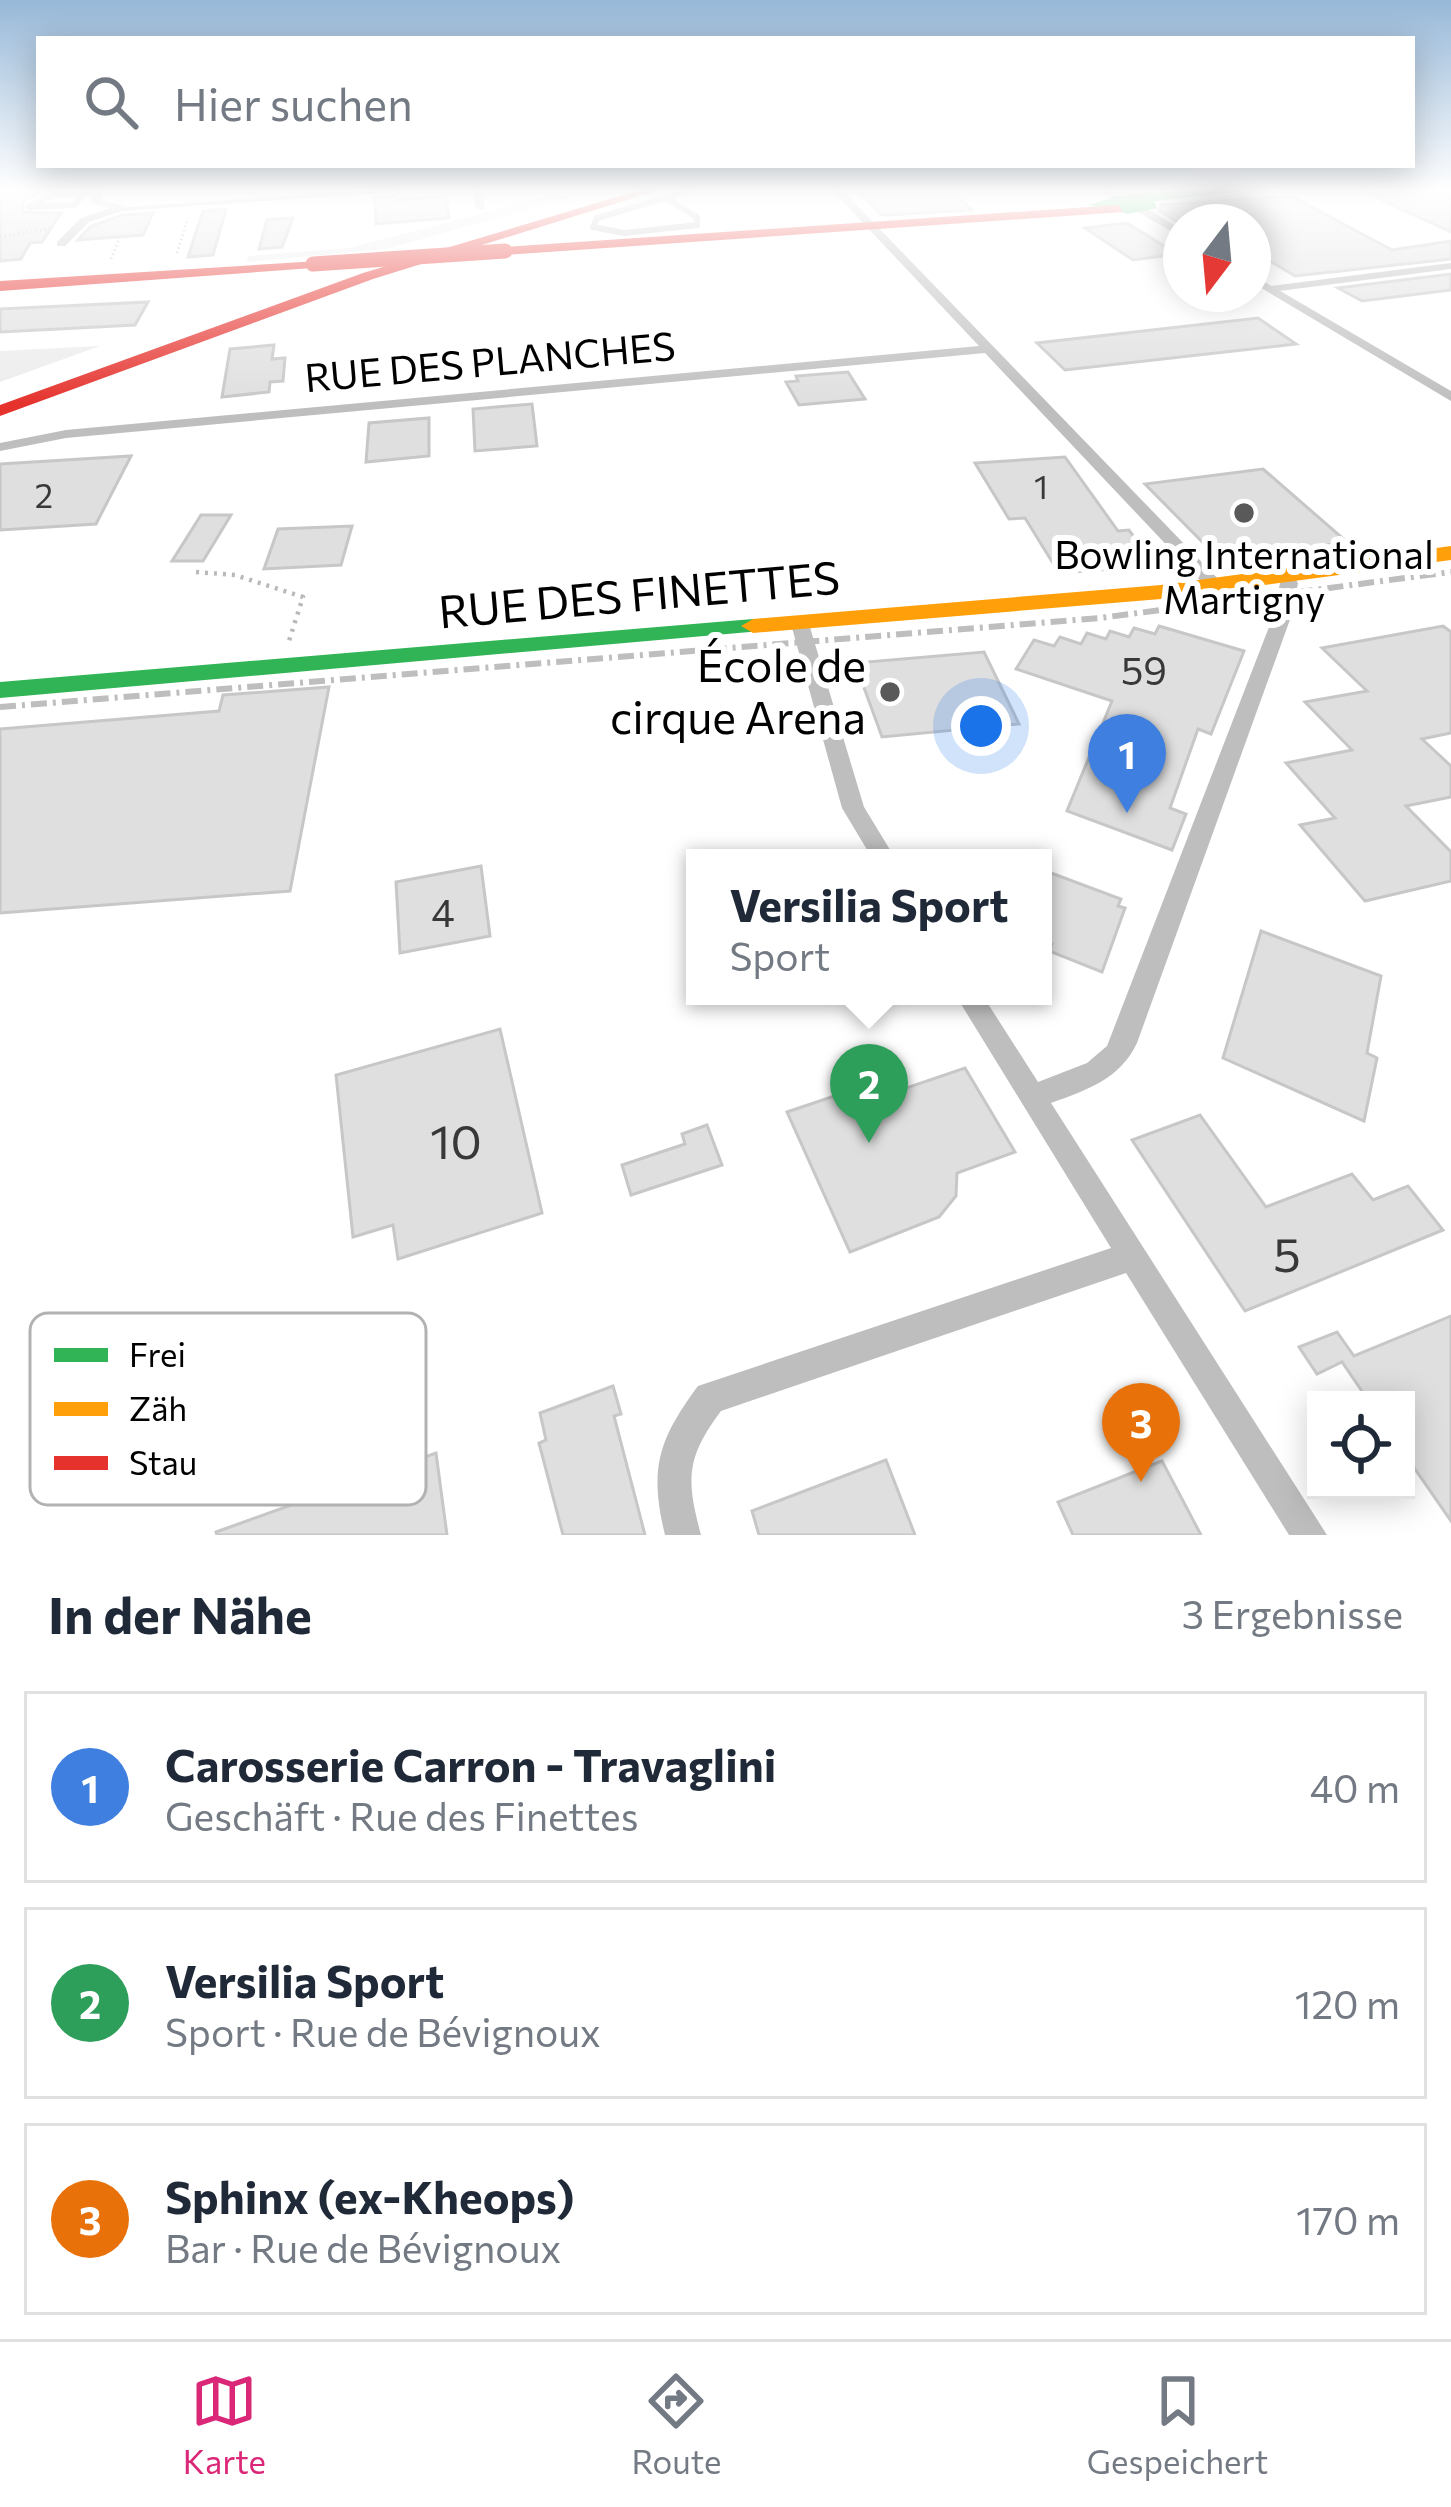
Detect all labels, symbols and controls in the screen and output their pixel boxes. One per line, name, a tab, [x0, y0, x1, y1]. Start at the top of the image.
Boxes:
search box	[36, 36, 1415, 168]
icon: search	[78, 69, 144, 135]
text: Hier suchen	[174, 75, 413, 130]
north arrow	[1163, 204, 1271, 312]
street label: RUE DES PLANCHES	[303, 320, 677, 400]
house number: 1	[1034, 465, 1048, 506]
house number: 2	[35, 474, 53, 515]
marker: Bowling International Martigny	[1231, 500, 1257, 526]
place label: Bowling International Martigny	[1054, 529, 1434, 622]
street label: RUE DES FINETTES	[436, 548, 841, 637]
place label: École de cirque Arena	[610, 636, 866, 743]
house number: 59	[1121, 645, 1167, 693]
marker: École de cirque Arena	[877, 679, 903, 705]
your location	[951, 696, 1011, 756]
pin: 1	[1088, 714, 1166, 813]
popup	[686, 849, 1052, 1005]
text: Versilia Sport	[729, 876, 1009, 931]
house number: 4	[431, 887, 455, 935]
text: Sport	[729, 931, 830, 979]
pin: 2	[830, 1044, 908, 1143]
house number: 10	[430, 1110, 482, 1169]
house number: 5	[1273, 1223, 1301, 1282]
legend	[30, 1313, 426, 1505]
text: Frei	[129, 1333, 186, 1374]
pin: 3	[1102, 1383, 1180, 1482]
text: Zäh	[129, 1387, 187, 1428]
map controls	[1307, 1391, 1415, 1499]
button: locate	[1307, 1391, 1415, 1499]
text: Stau	[129, 1441, 197, 1482]
text: In der Nähe	[48, 1582, 312, 1645]
text: 3 Ergebnisse	[1182, 1589, 1403, 1637]
text: Carosserie Carron - Travaglini	[165, 1736, 776, 1791]
text: 1	[81, 1763, 99, 1811]
text: 40 m	[1310, 1763, 1400, 1811]
text: Geschäft · Rue des Finettes	[165, 1791, 638, 1839]
text: Versilia Sport	[165, 1952, 444, 2007]
text: 2	[79, 1979, 101, 2027]
text: 120 m	[1295, 1979, 1400, 2027]
text: Sport · Rue de Bévignoux	[165, 2007, 601, 2055]
text: Sphinx (ex-Kheops)	[165, 2168, 575, 2223]
text: 3	[79, 2195, 101, 2243]
text: 170 m	[1296, 2195, 1400, 2243]
text: Bar · Rue de Bévignoux	[165, 2223, 561, 2271]
tab: Karte	[183, 2368, 266, 2481]
tab: Route	[632, 2368, 721, 2481]
tab: Gespeichert	[1087, 2368, 1268, 2481]

